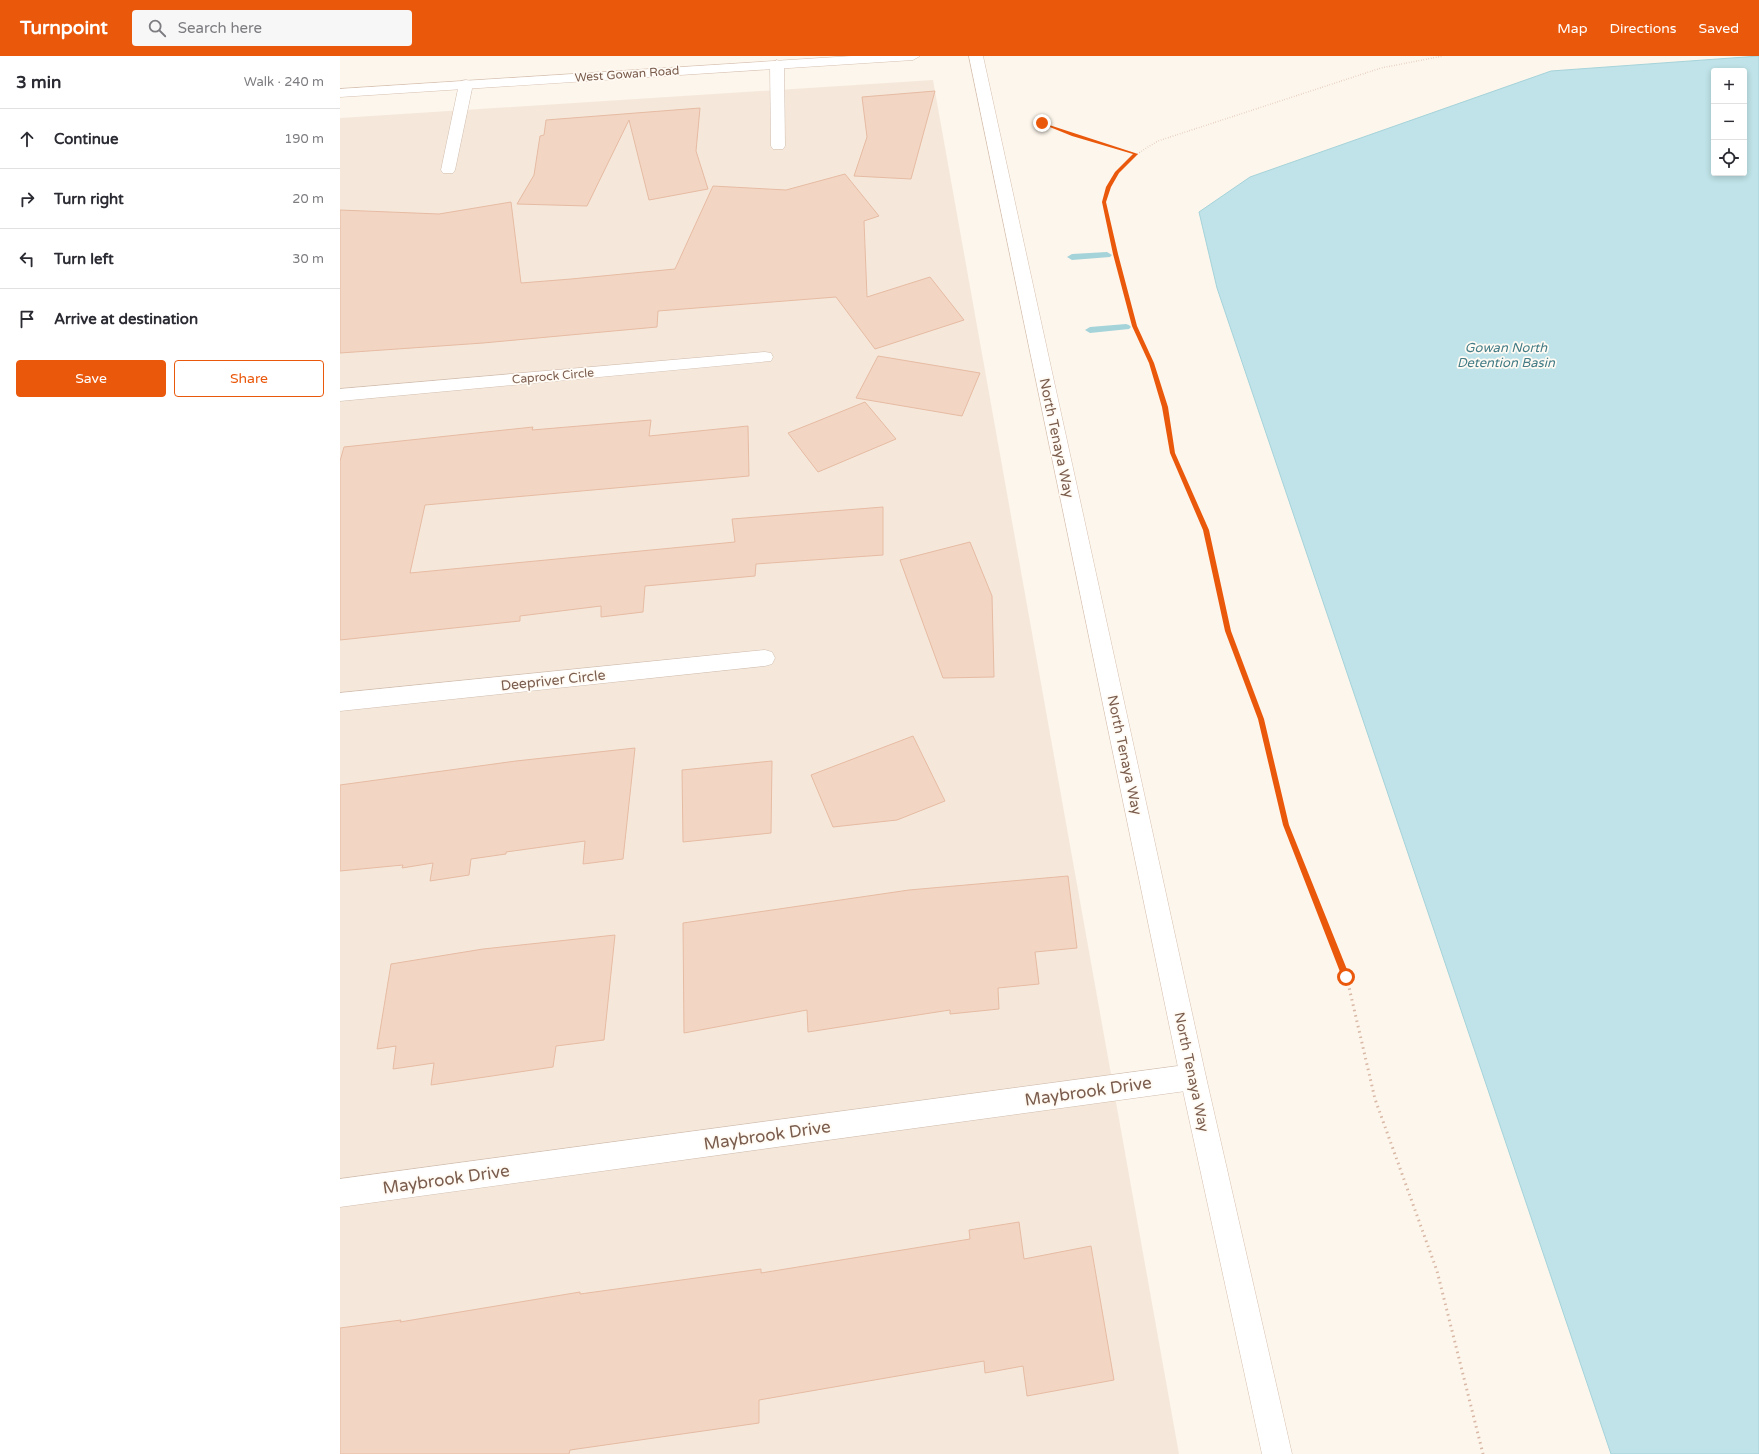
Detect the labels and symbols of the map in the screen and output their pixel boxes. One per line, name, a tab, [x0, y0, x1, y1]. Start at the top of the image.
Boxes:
street label: West Gowan Road	[574, 63, 680, 85]
route end	[1033, 114, 1051, 132]
water label: Gowan North Detention Basin	[1457, 340, 1556, 371]
street label: Caprock Circle	[511, 365, 595, 387]
street label: North Tenaya Way	[1036, 377, 1078, 500]
street label: Deepriver Circle	[500, 667, 606, 694]
street label: North Tenaya Way	[1104, 694, 1146, 817]
route start	[1337, 968, 1355, 986]
street label: North Tenaya Way	[1171, 1011, 1213, 1134]
street label: Maybrook Drive	[1023, 1072, 1153, 1111]
street label: Maybrook Drive	[702, 1116, 832, 1155]
street label: Maybrook Drive	[381, 1160, 511, 1199]

